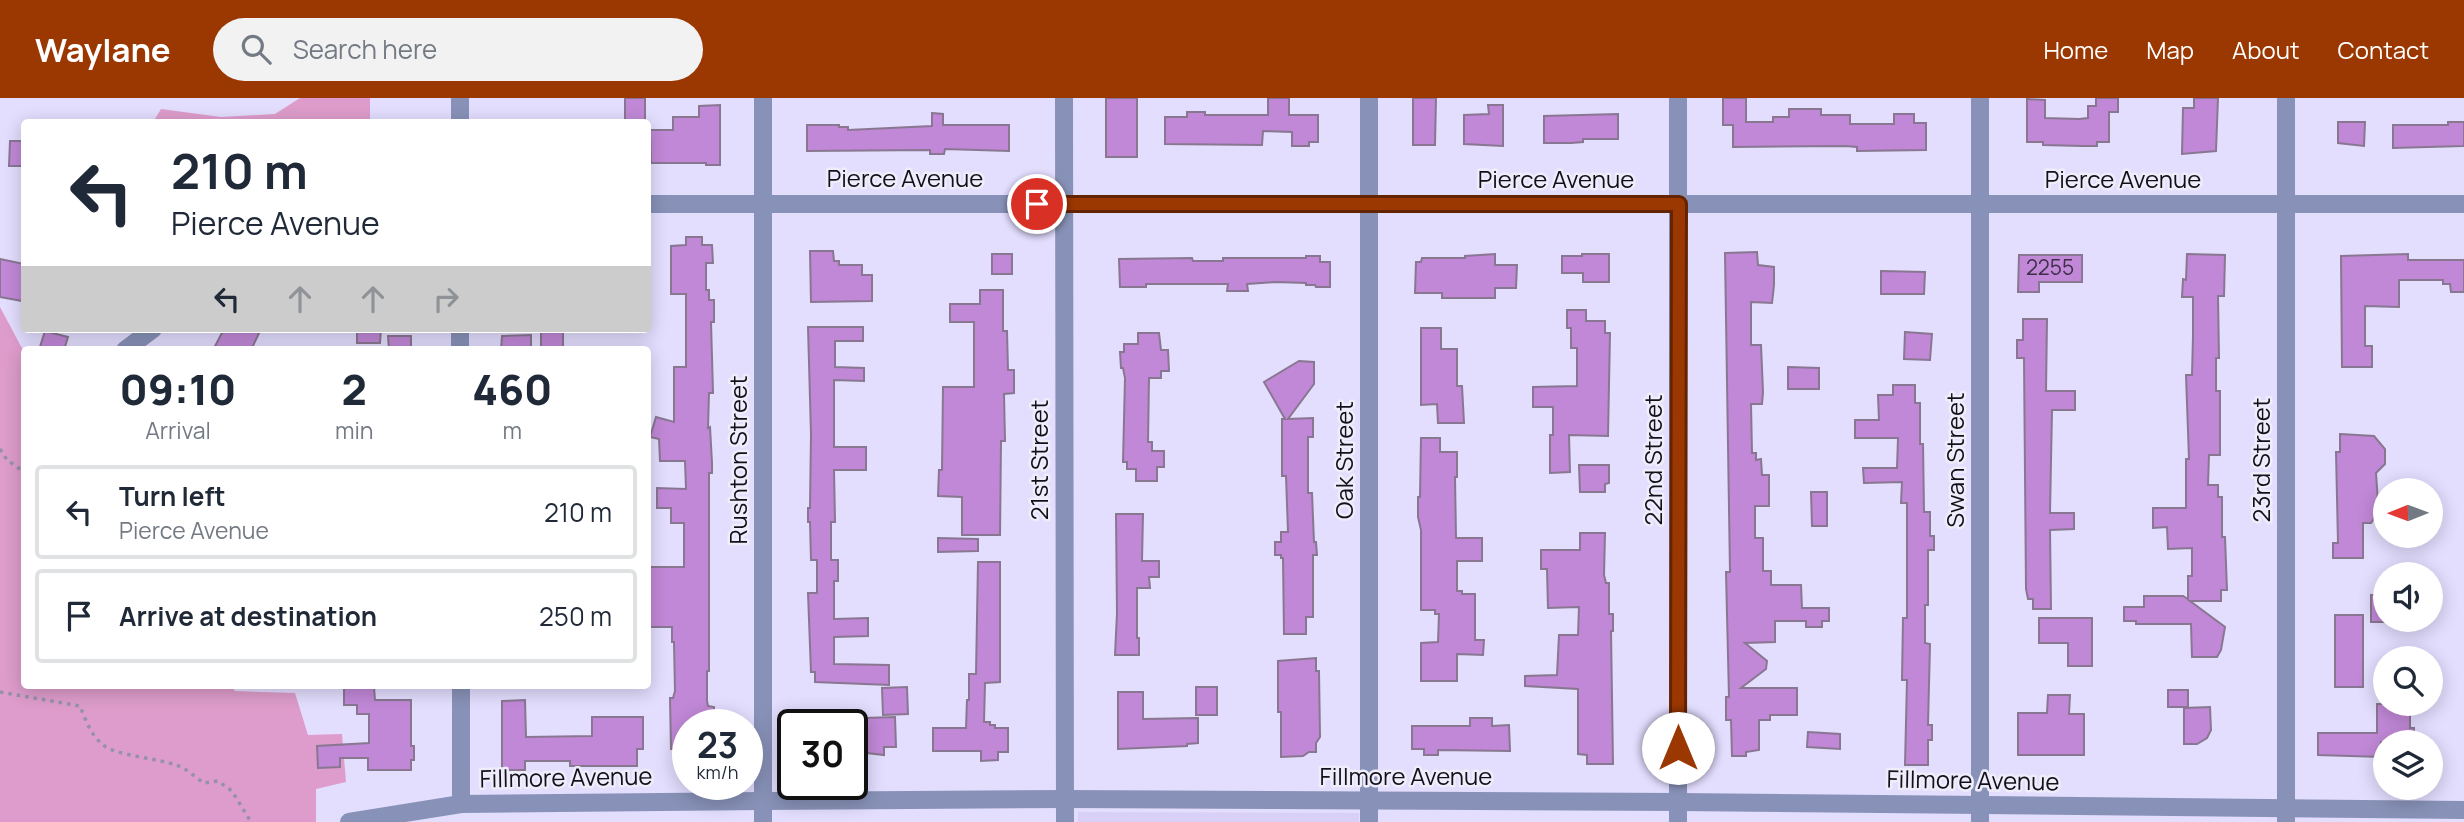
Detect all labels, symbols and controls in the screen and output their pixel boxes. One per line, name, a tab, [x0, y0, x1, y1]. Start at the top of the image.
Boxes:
search box	[213, 18, 703, 81]
text: Waylane	[35, 27, 171, 72]
icon: search	[237, 30, 275, 68]
text: Search here	[293, 31, 437, 67]
text: Home	[2043, 33, 2108, 66]
text: Map	[2146, 33, 2194, 66]
text: About	[2232, 33, 2300, 66]
text: Contact	[2338, 33, 2429, 66]
text: 210 m	[171, 137, 308, 204]
icon: left	[56, 147, 147, 238]
street label: Pierce Avenue	[827, 161, 983, 194]
street label: Pierce Avenue	[1478, 162, 1634, 195]
street label: Pierce Avenue	[2045, 162, 2201, 195]
pin	[1007, 174, 1067, 234]
icon: arrive	[1018, 185, 1056, 223]
text: Pierce Avenue	[171, 201, 380, 245]
house number: 2255	[2026, 253, 2074, 281]
icon: left	[208, 280, 246, 318]
icon: ahead	[281, 280, 319, 318]
icon: ahead	[354, 280, 392, 318]
icon: right	[427, 280, 465, 318]
text: 09:10	[120, 360, 236, 418]
text: 2	[342, 360, 367, 418]
text: 460	[472, 360, 552, 418]
street label: Rushton Street	[721, 375, 754, 545]
street label: Swan Street	[1938, 392, 1971, 528]
street label: 22nd Street	[1636, 394, 1669, 526]
street label: 23rd Street	[2244, 398, 2277, 522]
street label: 21st Street	[1022, 400, 1055, 520]
street label: Oak Street	[1327, 401, 1360, 519]
text: Arrival	[145, 414, 211, 446]
text: min	[335, 414, 374, 446]
text: m	[503, 414, 522, 446]
text: Turn left	[119, 478, 226, 514]
north arrow	[2373, 478, 2443, 548]
map controls	[2373, 478, 2443, 800]
icon: left	[60, 493, 98, 531]
text: 210 m	[544, 494, 612, 530]
text: Pierce Avenue	[119, 514, 269, 546]
button: sound	[2373, 562, 2443, 632]
icon: arrive	[60, 597, 98, 635]
text: Arrive at destination	[119, 598, 377, 634]
text: 250 m	[539, 598, 612, 634]
button: search	[2373, 646, 2443, 716]
speed limit sign: 30	[777, 709, 868, 800]
position arrow	[1641, 711, 1715, 785]
text: 23	[697, 721, 738, 769]
button: layers	[2373, 730, 2443, 800]
street label: Fillmore Avenue	[479, 758, 653, 795]
street label: Fillmore Avenue	[1320, 759, 1492, 792]
text: km/h	[697, 760, 738, 784]
street label: Fillmore Avenue	[1886, 761, 2060, 798]

